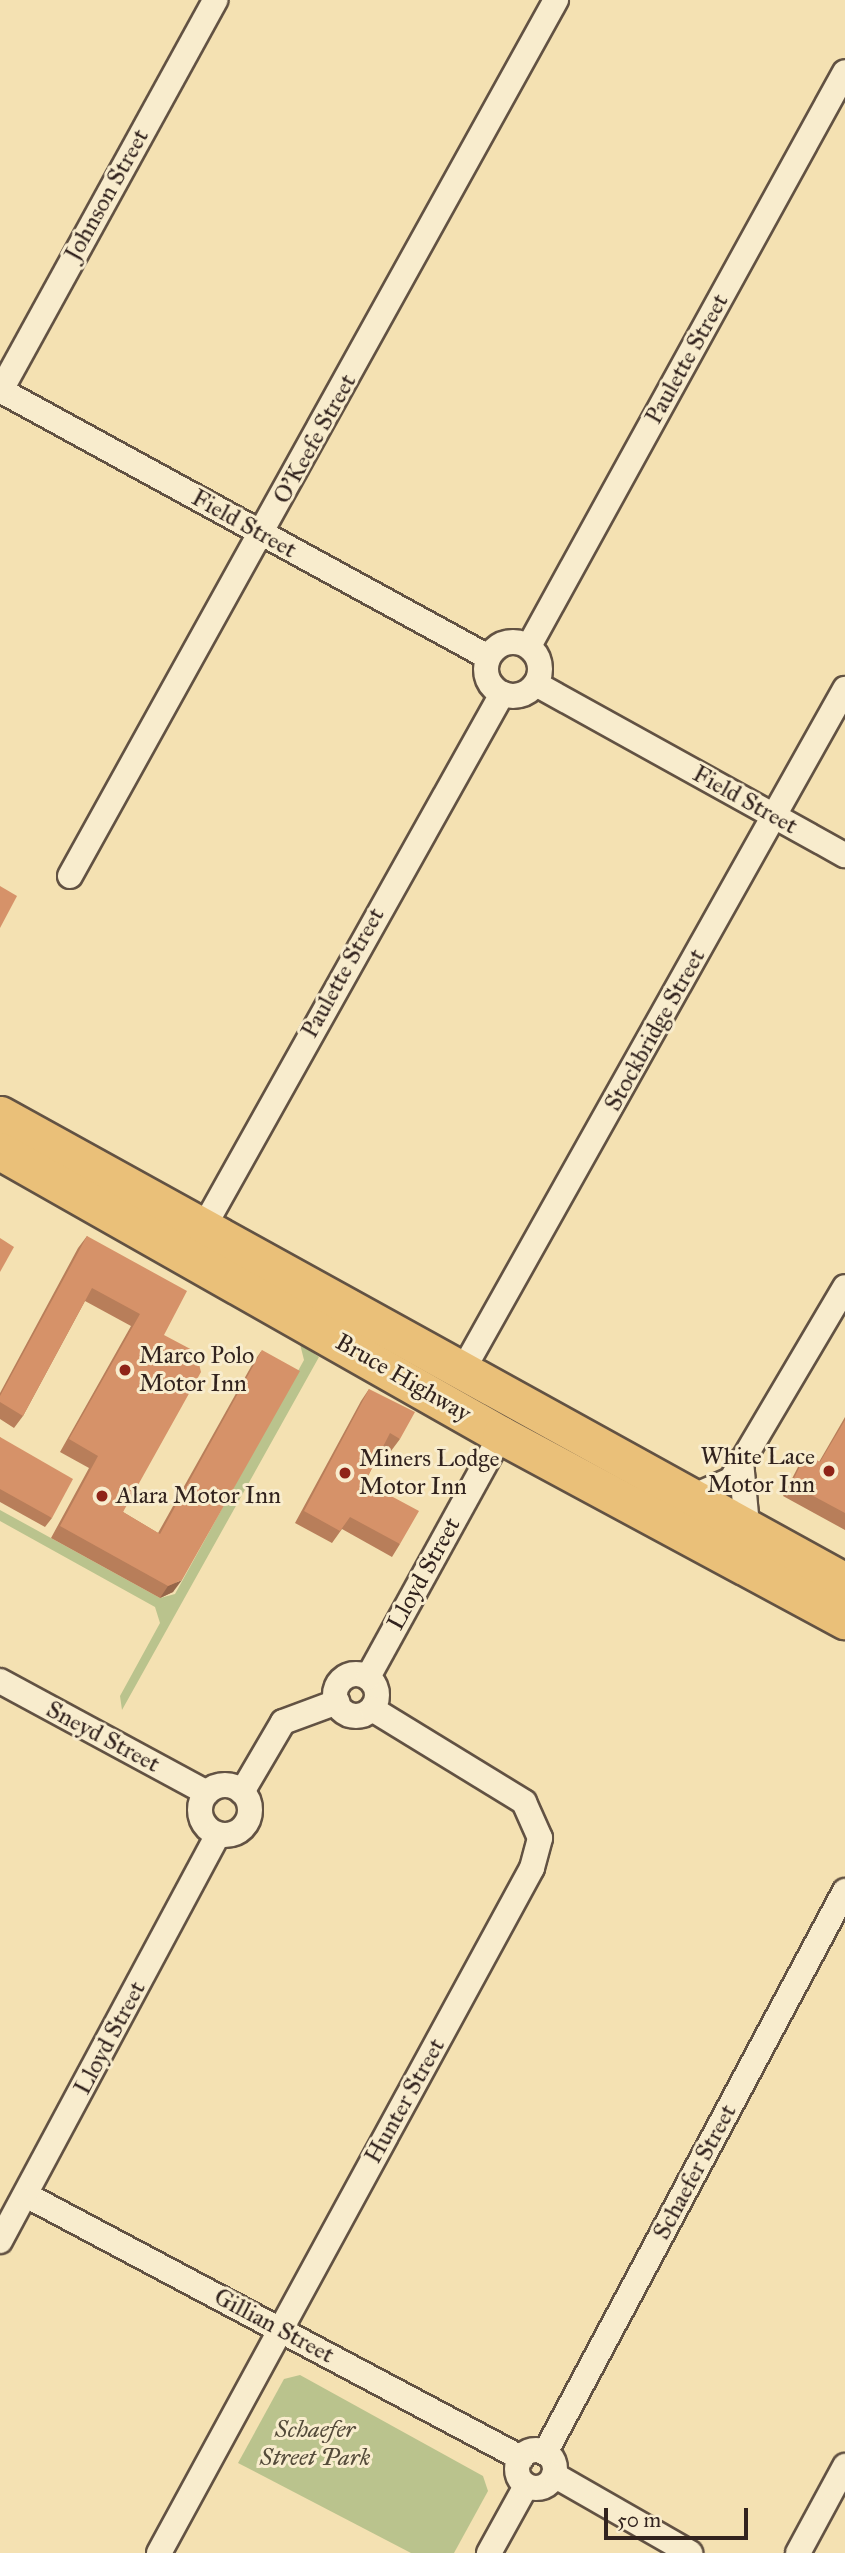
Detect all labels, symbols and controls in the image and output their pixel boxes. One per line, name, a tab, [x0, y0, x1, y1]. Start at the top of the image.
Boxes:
street label: Johnson Street	[59, 124, 155, 266]
street label: Paulette Street	[639, 289, 735, 429]
street label: O'Keefe Street	[268, 369, 362, 509]
street label: Field Street	[187, 483, 301, 565]
street label: Field Street	[688, 759, 802, 841]
street label: Paulette Street	[295, 903, 391, 1043]
street label: Stockbridge Street	[599, 944, 711, 1116]
street label: Bruce Highway	[330, 1328, 476, 1428]
place label: Marco Polo Motor Inn	[139, 1342, 254, 1398]
marker: Marco Polo Motor Inn	[117, 1362, 133, 1378]
place label: White Lace Motor Inn	[701, 1443, 815, 1499]
place label: Miners Lodge Motor Inn	[359, 1445, 499, 1501]
marker: White Lace Motor Inn	[821, 1463, 837, 1479]
marker: Miners Lodge Motor Inn	[337, 1465, 353, 1481]
place label: Alara Motor Inn	[116, 1482, 281, 1510]
marker: Alara Motor Inn	[94, 1488, 110, 1504]
street label: Lloyd Street	[381, 1513, 467, 1635]
street label: Sneyd Street	[41, 1695, 165, 1779]
street label: Lloyd Street	[68, 1976, 152, 2100]
street label: Hunter Street	[359, 2033, 451, 2169]
street label: Schaefer Street	[647, 2099, 743, 2245]
street label: Gillian Street	[209, 2282, 339, 2370]
park label: Schaefer Street Park	[260, 2416, 370, 2472]
scale bar	[607, 2494, 750, 2538]
text: 50 m	[617, 2507, 661, 2533]

